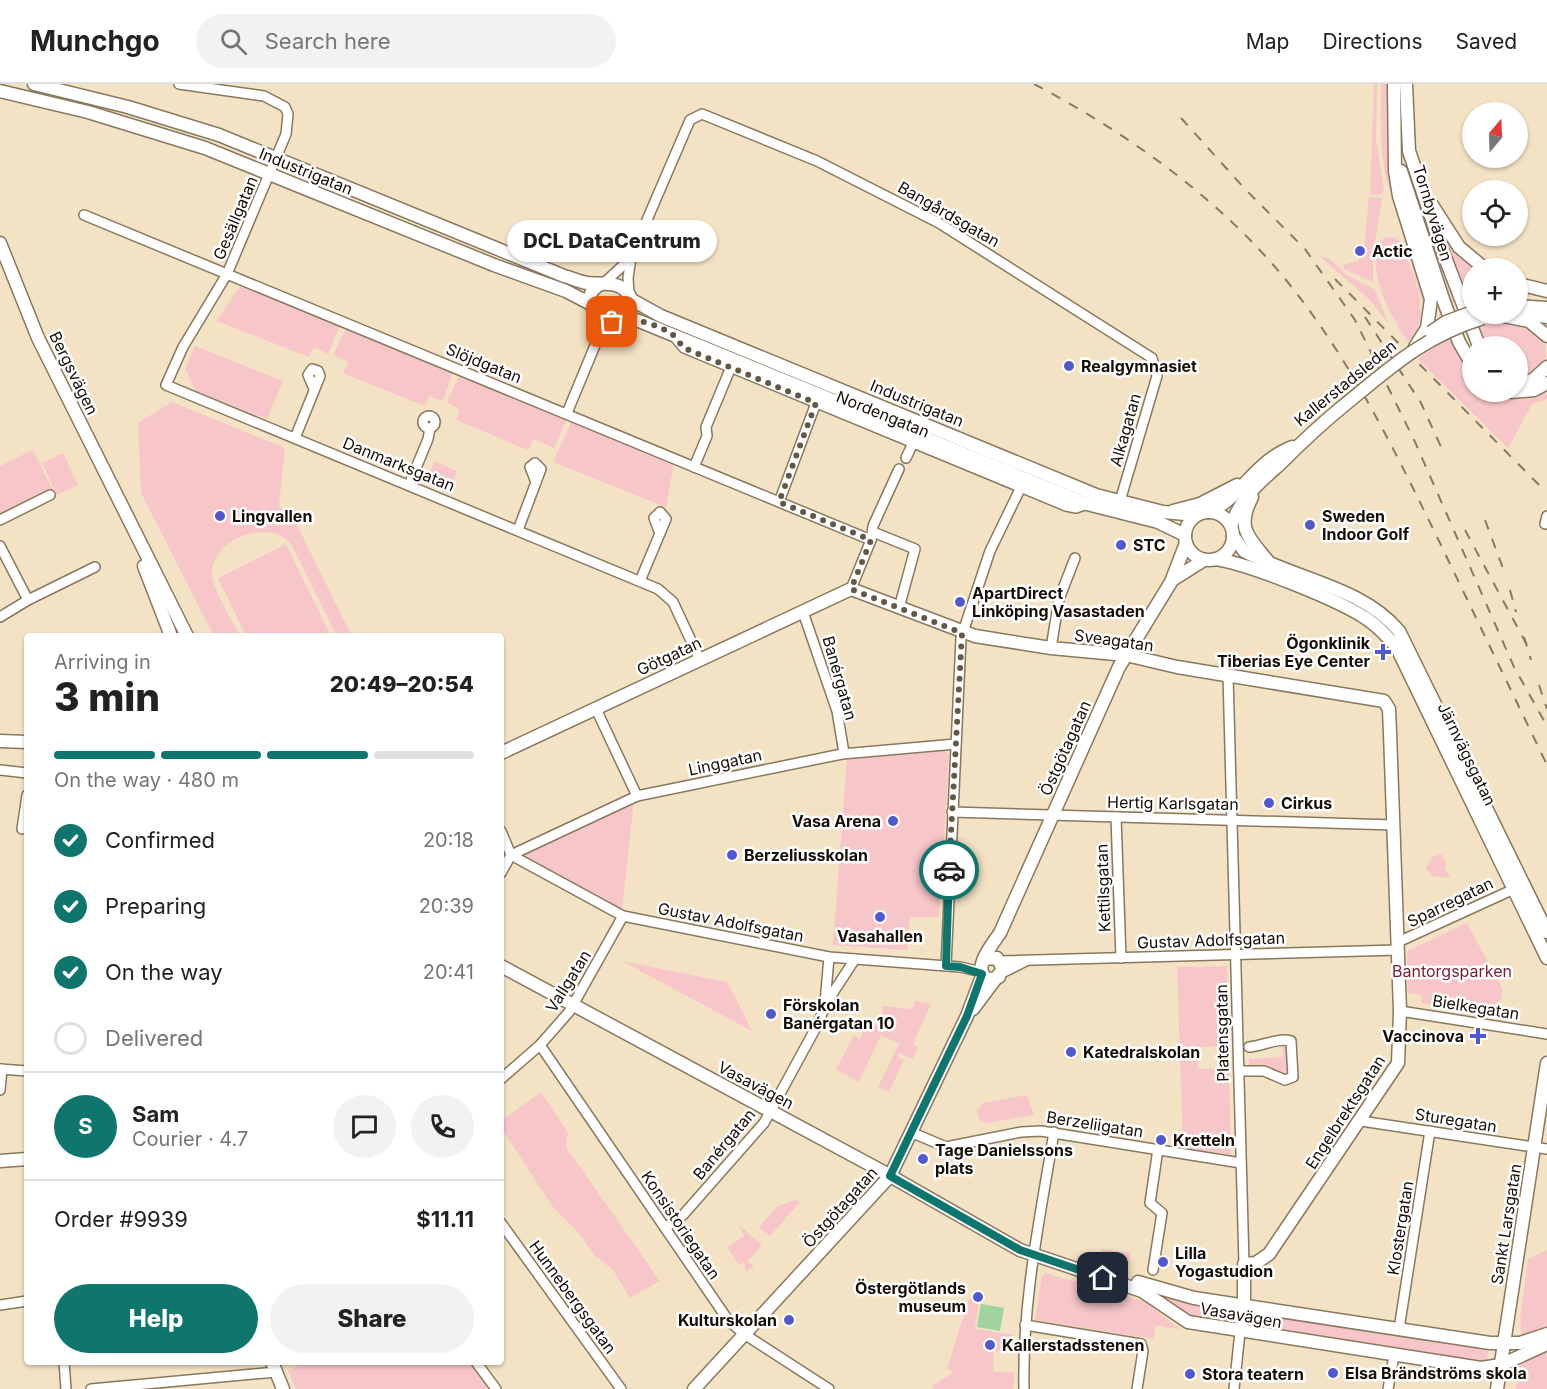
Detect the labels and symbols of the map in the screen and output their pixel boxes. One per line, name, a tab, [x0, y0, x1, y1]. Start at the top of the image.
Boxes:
north arrow	[1462, 102, 1528, 168]
street label: Industrigatan	[256, 143, 356, 199]
street label: Tornbyvägen	[1409, 163, 1457, 263]
street label: Gesällgatan	[208, 173, 262, 263]
street label: Bangårdsgatan	[895, 177, 1003, 251]
callout: DCL DataCentrum	[507, 220, 717, 262]
place label: Actic	[1372, 241, 1413, 261]
marker: Actic	[1353, 244, 1367, 258]
pin	[586, 296, 637, 347]
street label: Bergsvägen	[45, 328, 103, 418]
street label: Kallerstadsleden	[1290, 336, 1400, 430]
street label: Slöjdgatan	[443, 339, 525, 387]
place label: Realgymnasiet	[1081, 356, 1197, 376]
marker: Realgymnasiet	[1062, 359, 1076, 373]
street label: Industrigatan	[867, 375, 967, 431]
street label: Nordengatan	[834, 386, 932, 442]
street label: Alkagatan	[1105, 391, 1145, 469]
street label: Danmarksgatan	[340, 432, 458, 496]
place label: Lingvallen	[232, 506, 312, 526]
place label: Sweden Indoor Golf	[1322, 506, 1410, 544]
marker: Lingvallen	[213, 509, 227, 523]
marker: Sweden Indoor Golf	[1303, 518, 1317, 532]
place label: STC	[1133, 535, 1166, 555]
marker: STC	[1114, 538, 1128, 552]
place label: ApartDirect Linköping Vasastaden	[972, 583, 1145, 621]
marker: ApartDirect Linköping Vasastaden	[953, 595, 967, 609]
street label: Sveagatan	[1073, 625, 1155, 655]
street label: Götgatan	[633, 632, 705, 680]
place label: Ögonklinik Tiberias Eye Center	[1217, 633, 1371, 671]
street label: Banérgatan	[818, 634, 862, 722]
marker: Ögonklinik Tiberias Eye Center	[1374, 643, 1392, 661]
street label: Östgötagatan	[1035, 697, 1095, 799]
street label: Järnvägsgatan	[1433, 699, 1501, 809]
street label: Linggatan	[686, 744, 764, 780]
street label: Hertig Karlsgatan	[1107, 792, 1239, 814]
place label: Cirkus	[1281, 793, 1332, 813]
marker: Cirkus	[1262, 796, 1276, 810]
place label: Vasa Arena	[792, 811, 881, 831]
marker: Vasa Arena	[886, 814, 900, 828]
courier	[919, 840, 979, 900]
street label: Kettilsgatan	[1091, 844, 1115, 932]
place label: Berzeliusskolan	[744, 845, 868, 865]
marker: Berzeliusskolan	[725, 848, 739, 862]
street label: Sparregatan	[1404, 873, 1496, 931]
street label: Gustav Adolfsgatan	[656, 898, 806, 946]
marker: Vasahallen	[873, 910, 887, 924]
place label: Vasahallen	[837, 926, 923, 946]
street label: Gustav Adolfsgatan	[1137, 927, 1285, 953]
street label: Vallgatan	[541, 946, 595, 1016]
park label: Bantorgsparken	[1392, 961, 1512, 981]
street label: Platensgatan	[1211, 984, 1233, 1082]
street label: Bielkegatan	[1431, 990, 1521, 1024]
place label: Förskolan Banérgatan 10	[783, 995, 895, 1033]
marker: Förskolan Banérgatan 10	[764, 1007, 778, 1021]
place label: Vaccinova	[1382, 1026, 1464, 1046]
marker: Vaccinova	[1469, 1027, 1487, 1045]
place label: Katedralskolan	[1083, 1042, 1200, 1062]
marker: Katedralskolan	[1064, 1045, 1078, 1059]
street label: Engelbrektsgatan	[1301, 1051, 1389, 1173]
street label: Vasavägen	[715, 1057, 797, 1113]
street label: Banérgatan	[689, 1104, 759, 1184]
street label: Sturegatan	[1414, 1104, 1498, 1136]
street label: Berzeliigatan	[1045, 1106, 1145, 1142]
place label: Kretteln	[1173, 1130, 1235, 1150]
marker: Kretteln	[1154, 1133, 1168, 1147]
place label: Tage Danielssons plats	[935, 1140, 1073, 1178]
marker: Tage Danielssons plats	[916, 1152, 930, 1166]
street label: Östgötagatan	[798, 1162, 882, 1252]
street label: Sankt Larsgatan	[1487, 1162, 1525, 1286]
street label: Konsistoriegatan	[637, 1167, 725, 1283]
street label: Klostergatan	[1383, 1179, 1417, 1277]
street label: Hunnebergsgatan	[525, 1236, 621, 1358]
place label: Lilla Yogastudion	[1175, 1243, 1273, 1281]
pin	[1077, 1252, 1128, 1303]
marker: Lilla Yogastudion	[1156, 1255, 1170, 1269]
place label: Östergötlands museum	[855, 1278, 966, 1316]
marker: Östergötlands museum	[971, 1290, 985, 1304]
street label: Vasavägen	[1198, 1298, 1284, 1332]
place label: Kulturskolan	[678, 1310, 777, 1330]
marker: Kulturskolan	[782, 1313, 796, 1327]
place label: Kallerstadsstenen	[1002, 1335, 1144, 1355]
marker: Kallerstadsstenen	[983, 1338, 997, 1352]
place label: Elsa Brändströms skola	[1345, 1363, 1527, 1383]
place label: Stora teatern	[1202, 1364, 1304, 1384]
marker: Elsa Brändströms skola	[1326, 1366, 1340, 1380]
marker: Stora teatern	[1183, 1367, 1197, 1381]

